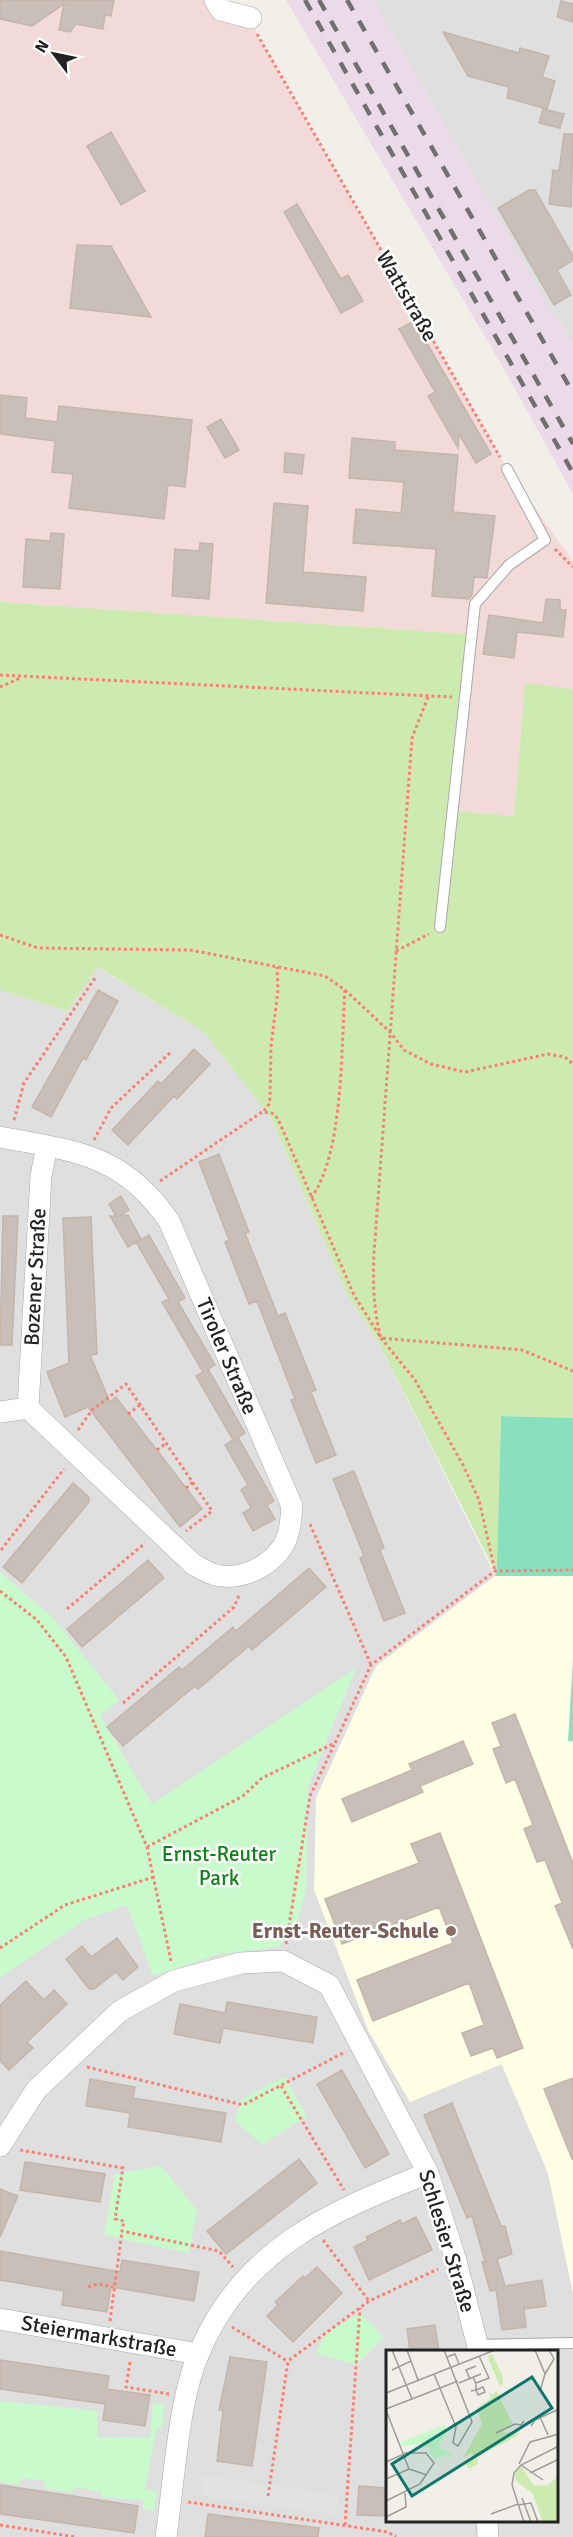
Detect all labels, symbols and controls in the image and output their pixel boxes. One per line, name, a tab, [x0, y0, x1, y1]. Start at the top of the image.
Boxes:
north arrow	[24, 24, 84, 84]
text: N	[31, 37, 54, 57]
street label: Wattstraße	[371, 246, 443, 346]
street label: Bozener Straße	[18, 1207, 52, 1347]
street label: Tiroler Straße	[191, 1294, 263, 1418]
park label: Ernst-Reuter Park	[162, 1841, 277, 1891]
place label: Ernst-Reuter-Schule	[252, 1918, 439, 1944]
marker: Ernst-Reuter-Schule	[444, 1924, 458, 1938]
street label: Schlesier Straße	[413, 2166, 481, 2316]
street label: Steiermarkstraße	[19, 2310, 179, 2362]
inset map	[386, 2350, 558, 2522]

